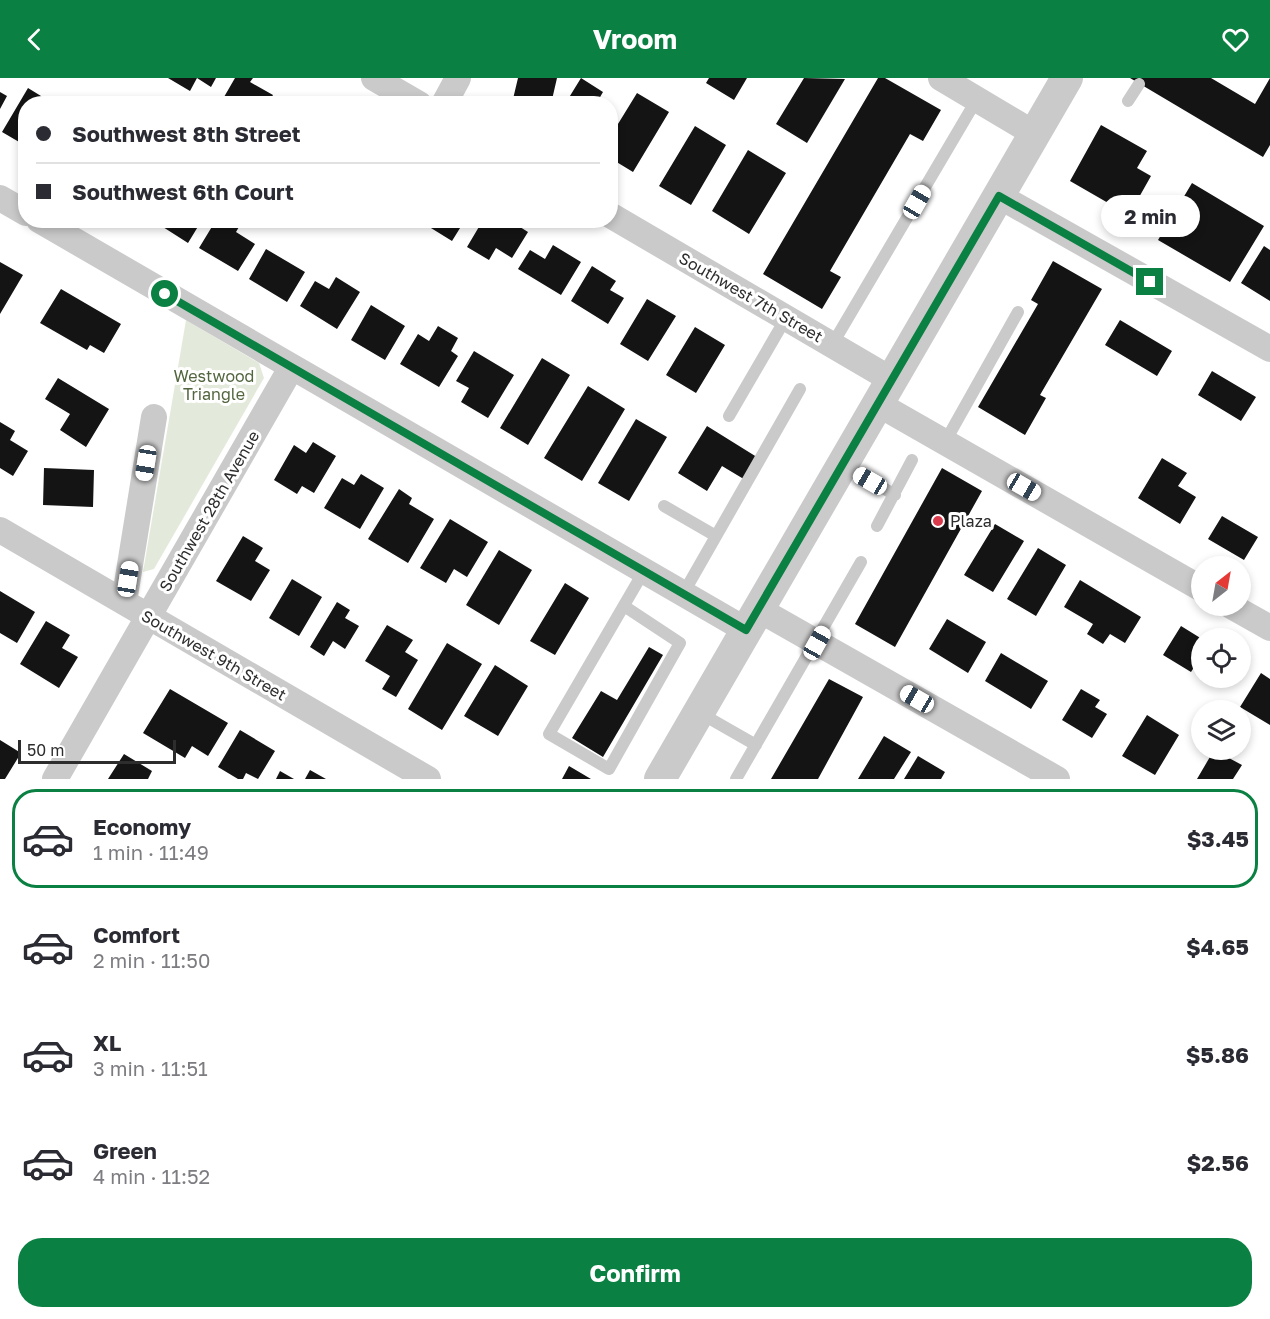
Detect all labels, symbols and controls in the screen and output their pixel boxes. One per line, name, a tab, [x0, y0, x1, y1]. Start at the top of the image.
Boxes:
icon: back	[18, 23, 51, 56]
text: Vroom	[593, 23, 677, 55]
icon: heart	[1219, 23, 1252, 56]
text: Southwest 8th Street	[72, 120, 300, 147]
text: Southwest 6th Court	[72, 178, 294, 205]
car	[900, 182, 934, 222]
callout: 2 min	[1100, 195, 1200, 237]
text: 2 min	[1124, 204, 1177, 228]
street label: Southwest 7th Street	[676, 248, 826, 346]
route end	[1136, 268, 1163, 295]
route start	[151, 280, 178, 307]
park label: Westwood Triangle	[174, 366, 254, 404]
street label: Southwest 28th Avenue	[155, 427, 263, 595]
car	[134, 444, 158, 482]
car	[850, 464, 890, 498]
car	[1004, 470, 1044, 504]
place label: Plaza	[950, 511, 992, 531]
marker: Plaza	[931, 514, 945, 528]
north arrow	[1191, 556, 1251, 616]
map controls	[1191, 556, 1251, 760]
car	[116, 560, 140, 598]
street label: Southwest 9th Street	[138, 605, 290, 705]
car	[800, 623, 834, 663]
button: locate	[1191, 628, 1251, 688]
car	[897, 682, 937, 716]
button: layers	[1191, 700, 1251, 760]
scale bar	[18, 737, 176, 764]
text: 50 m	[27, 740, 64, 760]
icon: car	[21, 812, 75, 866]
text: Economy	[93, 813, 191, 840]
text: $3.45	[1187, 825, 1249, 852]
text: 1 min · 11:49	[93, 840, 209, 864]
icon: car	[21, 920, 75, 974]
text: Comfort	[93, 921, 180, 948]
text: $4.65	[1186, 933, 1249, 960]
text: 2 min · 11:50	[93, 948, 210, 972]
icon: car	[21, 1028, 75, 1082]
text: XL	[93, 1029, 121, 1056]
text: $5.86	[1186, 1041, 1249, 1068]
text: 3 min · 11:51	[93, 1056, 208, 1080]
icon: car	[21, 1136, 75, 1190]
text: Green	[93, 1137, 157, 1164]
text: $2.56	[1186, 1149, 1249, 1176]
text: 4 min · 11:52	[93, 1164, 210, 1188]
button: Confirm	[18, 1238, 1252, 1307]

